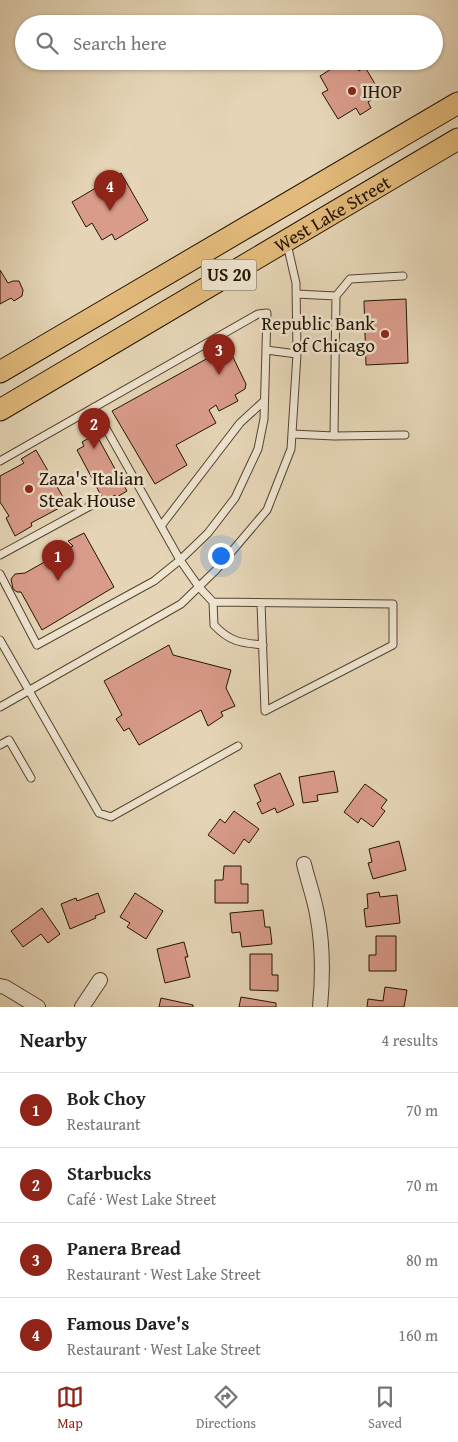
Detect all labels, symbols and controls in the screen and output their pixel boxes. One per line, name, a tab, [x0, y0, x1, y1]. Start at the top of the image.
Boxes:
search box	[15, 15, 443, 70]
icon: search	[33, 29, 61, 57]
text: Search here	[73, 29, 167, 57]
place label: IHOP	[362, 77, 402, 105]
marker: IHOP	[346, 85, 358, 97]
street label: West Lake Street	[268, 168, 396, 259]
pin: 4	[94, 170, 126, 211]
road number: US 20	[202, 260, 256, 290]
place label: Republic Bank of Chicago	[261, 309, 375, 359]
marker: Republic Bank of Chicago	[379, 328, 391, 340]
pin: 3	[203, 334, 235, 375]
pin: 2	[78, 408, 110, 449]
place label: Zaza's Italian Steak House	[39, 464, 144, 514]
marker: Zaza's Italian Steak House	[23, 483, 35, 495]
pin: 1	[42, 540, 74, 581]
your location	[208, 543, 234, 569]
text: Nearby	[20, 1024, 87, 1055]
text: 4 results	[381, 1028, 438, 1052]
text: Bok Choy	[67, 1084, 146, 1112]
text: 1	[32, 1098, 40, 1122]
text: 70 m	[406, 1098, 438, 1122]
text: Restaurant	[67, 1112, 141, 1136]
text: Starbucks	[67, 1159, 151, 1187]
text: 2	[32, 1173, 40, 1197]
text: 70 m	[406, 1173, 438, 1197]
text: Café · West Lake Street	[67, 1187, 216, 1211]
text: Panera Bread	[67, 1234, 181, 1262]
text: 3	[32, 1248, 40, 1272]
text: 80 m	[406, 1248, 438, 1272]
text: Restaurant · West Lake Street	[67, 1262, 261, 1286]
text: Famous Dave's	[67, 1309, 189, 1337]
text: 4	[32, 1323, 40, 1347]
text: 160 m	[398, 1323, 438, 1347]
text: Restaurant · West Lake Street	[67, 1337, 261, 1361]
tab: Map	[56, 1383, 84, 1433]
tab: Directions	[196, 1383, 256, 1433]
tab: Saved	[368, 1383, 402, 1433]

